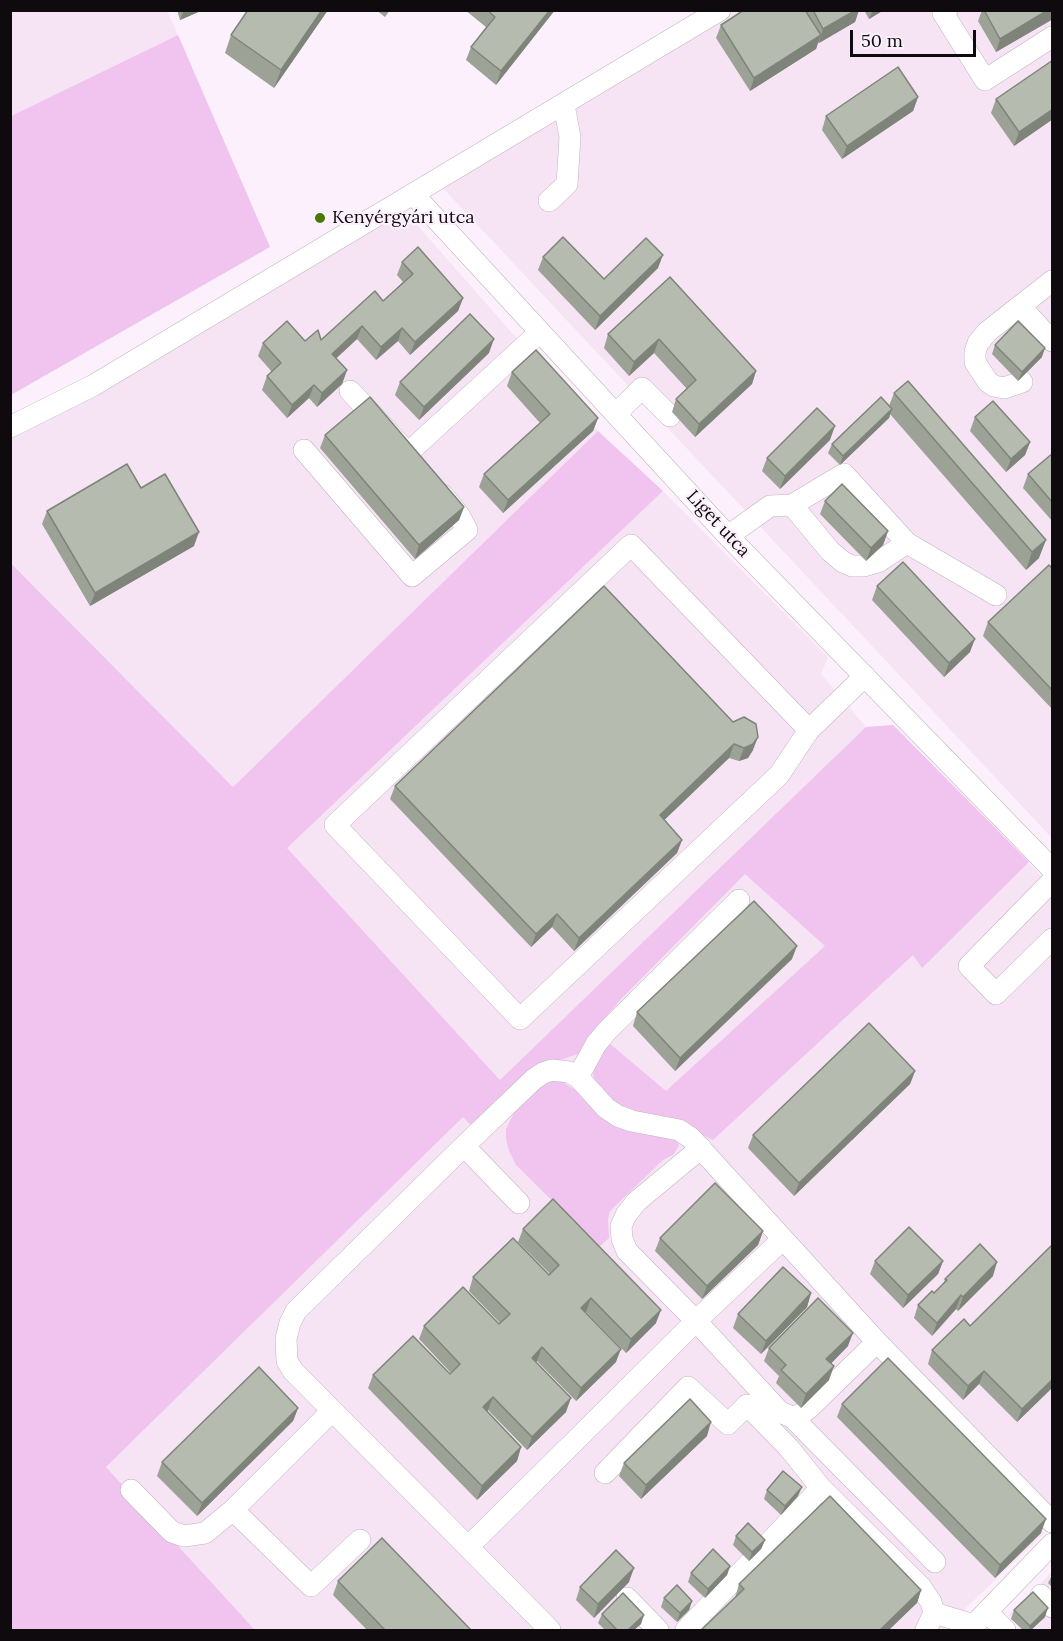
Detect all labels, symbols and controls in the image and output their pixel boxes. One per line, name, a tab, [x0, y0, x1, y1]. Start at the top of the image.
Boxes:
scale bar	[853, 18, 979, 56]
text: 50 m	[861, 29, 903, 52]
place label: Kenyérgyári utca	[332, 207, 475, 229]
marker: Kenyérgyári utca	[313, 211, 327, 225]
street label: Liget utca	[682, 486, 754, 562]

